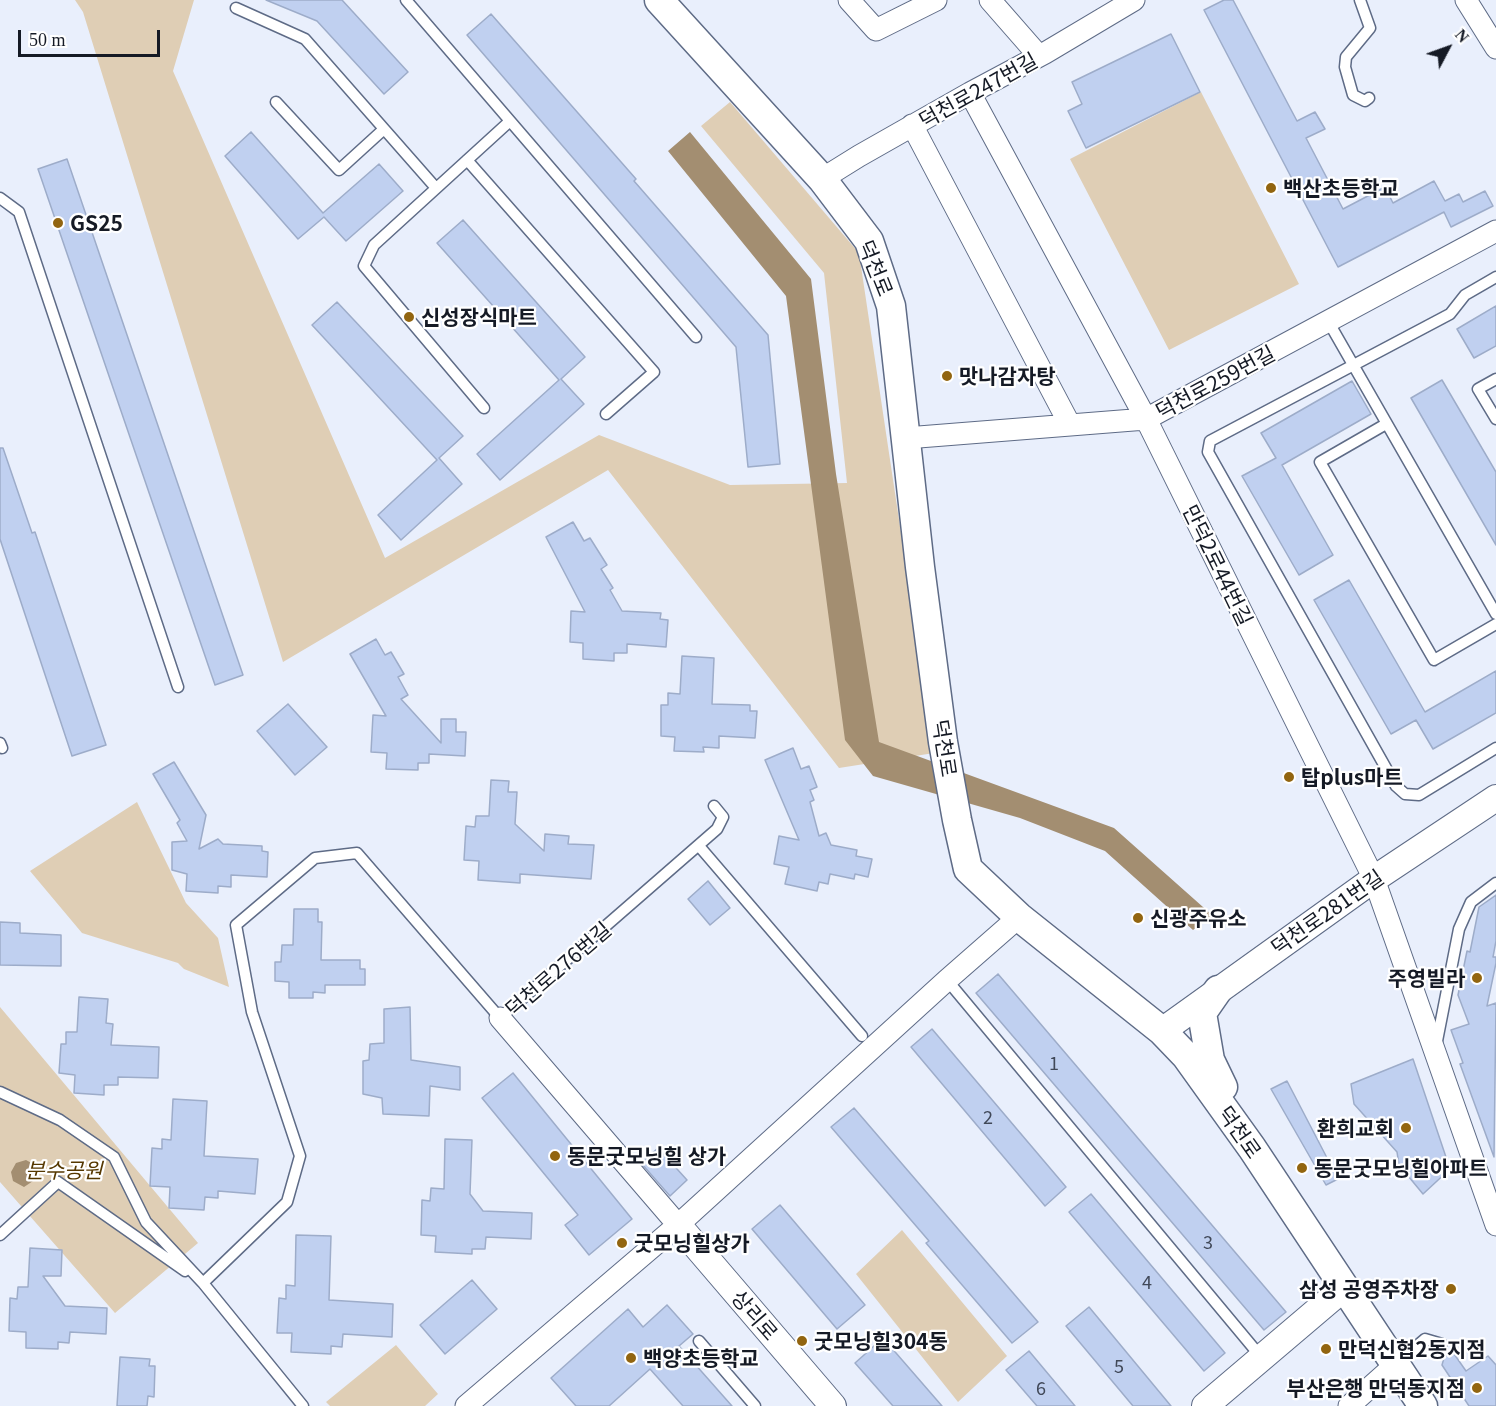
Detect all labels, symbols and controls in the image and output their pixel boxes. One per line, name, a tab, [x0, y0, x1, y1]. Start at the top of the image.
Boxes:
scale bar	[21, 18, 164, 56]
north arrow	[1418, 18, 1478, 78]
text: N	[1452, 26, 1472, 46]
text: 50 m	[29, 30, 66, 50]
street label: 덕천로247번길	[914, 47, 1042, 133]
place label: 백산초등학교	[1283, 175, 1399, 201]
marker: 백산초등학교	[1264, 181, 1278, 195]
place label: GS25	[70, 210, 123, 236]
marker: GS25	[51, 216, 65, 230]
street label: 덕천로	[853, 236, 899, 300]
place label: 신성장식마트	[421, 304, 537, 330]
marker: 신성장식마트	[402, 310, 416, 324]
street label: 덕천로259번길	[1151, 340, 1279, 424]
place label: 맛나감자탕	[959, 363, 1056, 389]
marker: 맛나감자탕	[940, 369, 954, 383]
street label: 만덕2로44번길	[1178, 500, 1258, 630]
street label: 덕천로	[928, 717, 962, 779]
place label: 탑plus마트	[1301, 764, 1403, 790]
marker: 탑plus마트	[1282, 770, 1296, 784]
street label: 덕천로281번길	[1266, 864, 1388, 960]
place label: 신광주유소	[1150, 905, 1247, 931]
marker: 신광주유소	[1131, 911, 1145, 925]
street label: 덕천로276번길	[500, 916, 616, 1022]
place label: 주영빌라	[1388, 965, 1465, 991]
marker: 주영빌라	[1470, 971, 1484, 985]
house number: 1	[1049, 1052, 1059, 1074]
street label: 덕천로	[1213, 1101, 1267, 1163]
house number: 2	[983, 1106, 993, 1128]
place label: 환희교회	[1317, 1115, 1394, 1141]
marker: 환희교회	[1399, 1121, 1413, 1135]
place label: 동문굿모닝힐 상가	[567, 1143, 726, 1169]
marker: 동문굿모닝힐 상가	[548, 1149, 562, 1163]
place label: 동문굿모닝힐아파트	[1314, 1155, 1488, 1181]
park label: 분수공원	[25, 1157, 103, 1183]
marker: 동문굿모닝힐아파트	[1295, 1161, 1309, 1175]
place label: 굿모닝힐상가	[634, 1230, 750, 1256]
house number: 3	[1203, 1231, 1213, 1253]
marker: 굿모닝힐상가	[615, 1236, 629, 1250]
house number: 4	[1142, 1271, 1152, 1293]
place label: 삼성 공영주차장	[1299, 1276, 1439, 1302]
marker: 삼성 공영주차장	[1444, 1282, 1458, 1296]
street label: 상리로	[726, 1285, 784, 1345]
place label: 굿모닝힐304동	[814, 1328, 948, 1354]
marker: 굿모닝힐304동	[795, 1334, 809, 1348]
place label: 만덕신협2동지점	[1338, 1336, 1486, 1362]
marker: 만덕신협2동지점	[1319, 1342, 1333, 1356]
place label: 백양초등학교	[643, 1345, 759, 1371]
marker: 백양초등학교	[624, 1351, 638, 1365]
house number: 5	[1114, 1355, 1124, 1377]
place label: 부산은행 만덕동지점	[1286, 1375, 1465, 1401]
house number: 6	[1036, 1377, 1046, 1399]
marker: 부산은행 만덕동지점	[1470, 1381, 1484, 1395]

